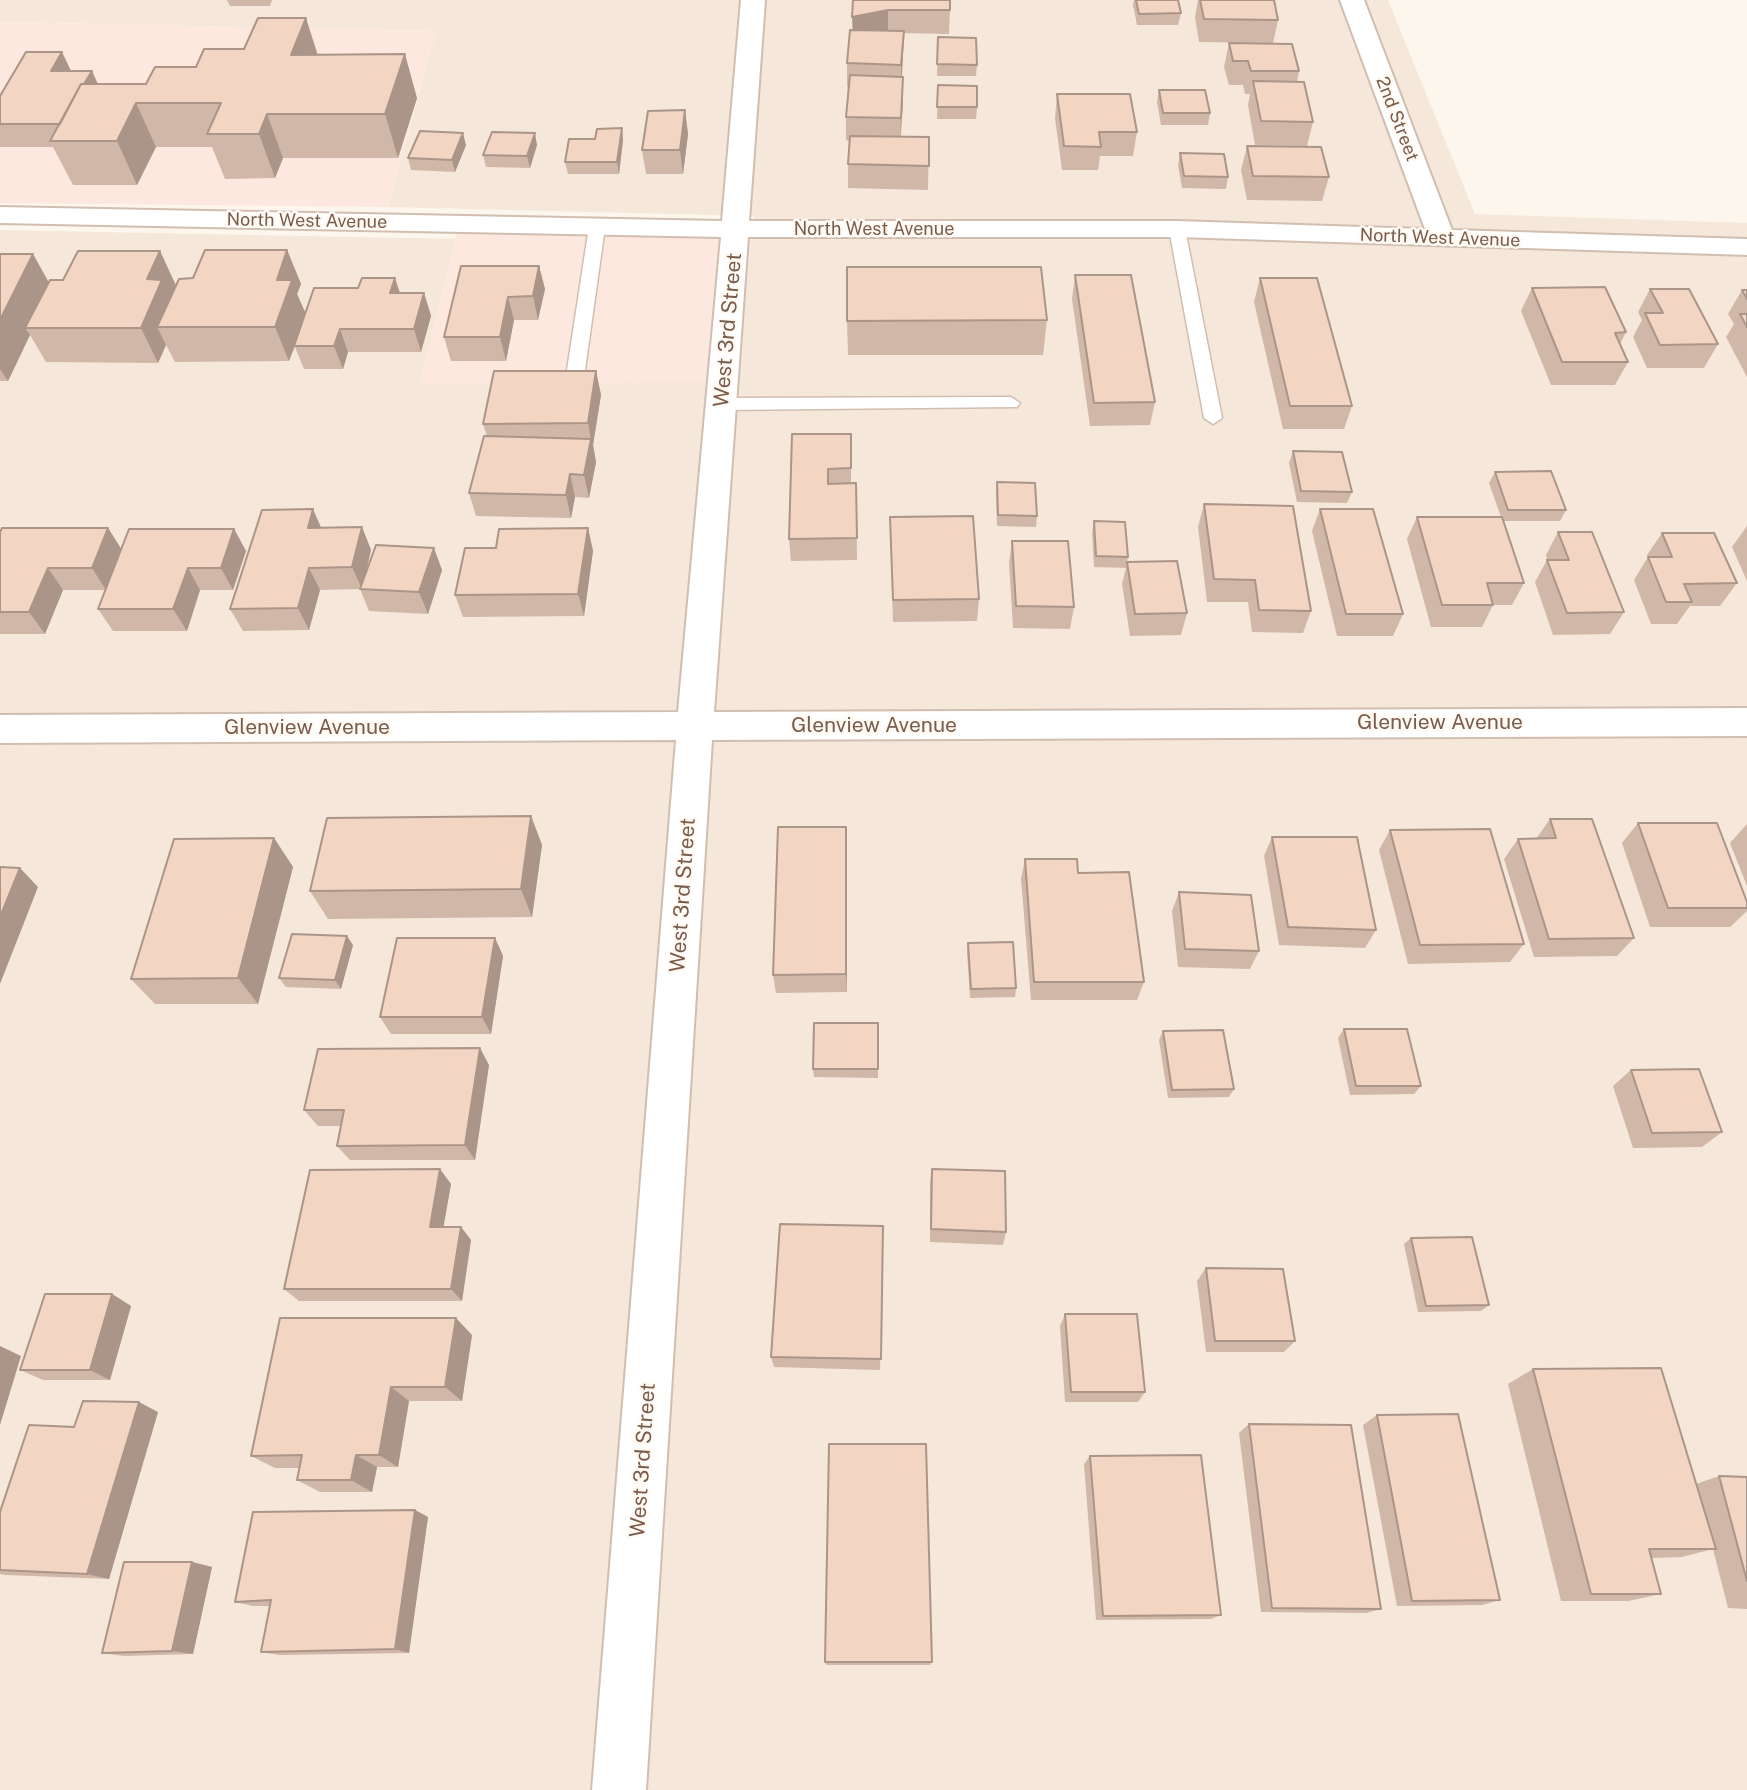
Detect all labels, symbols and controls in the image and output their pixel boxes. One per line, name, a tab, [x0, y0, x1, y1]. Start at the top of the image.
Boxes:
street label: 2nd Street	[1371, 74, 1423, 164]
street label: North West Avenue	[226, 209, 388, 233]
street label: North West Avenue	[794, 218, 954, 240]
street label: North West Avenue	[1359, 224, 1521, 252]
street label: West 3rd Street	[709, 252, 747, 408]
street label: Glenview Avenue	[1357, 710, 1523, 736]
street label: Glenview Avenue	[791, 713, 957, 739]
street label: Glenview Avenue	[224, 715, 390, 741]
street label: West 3rd Street	[665, 817, 701, 973]
street label: West 3rd Street	[625, 1382, 661, 1538]

